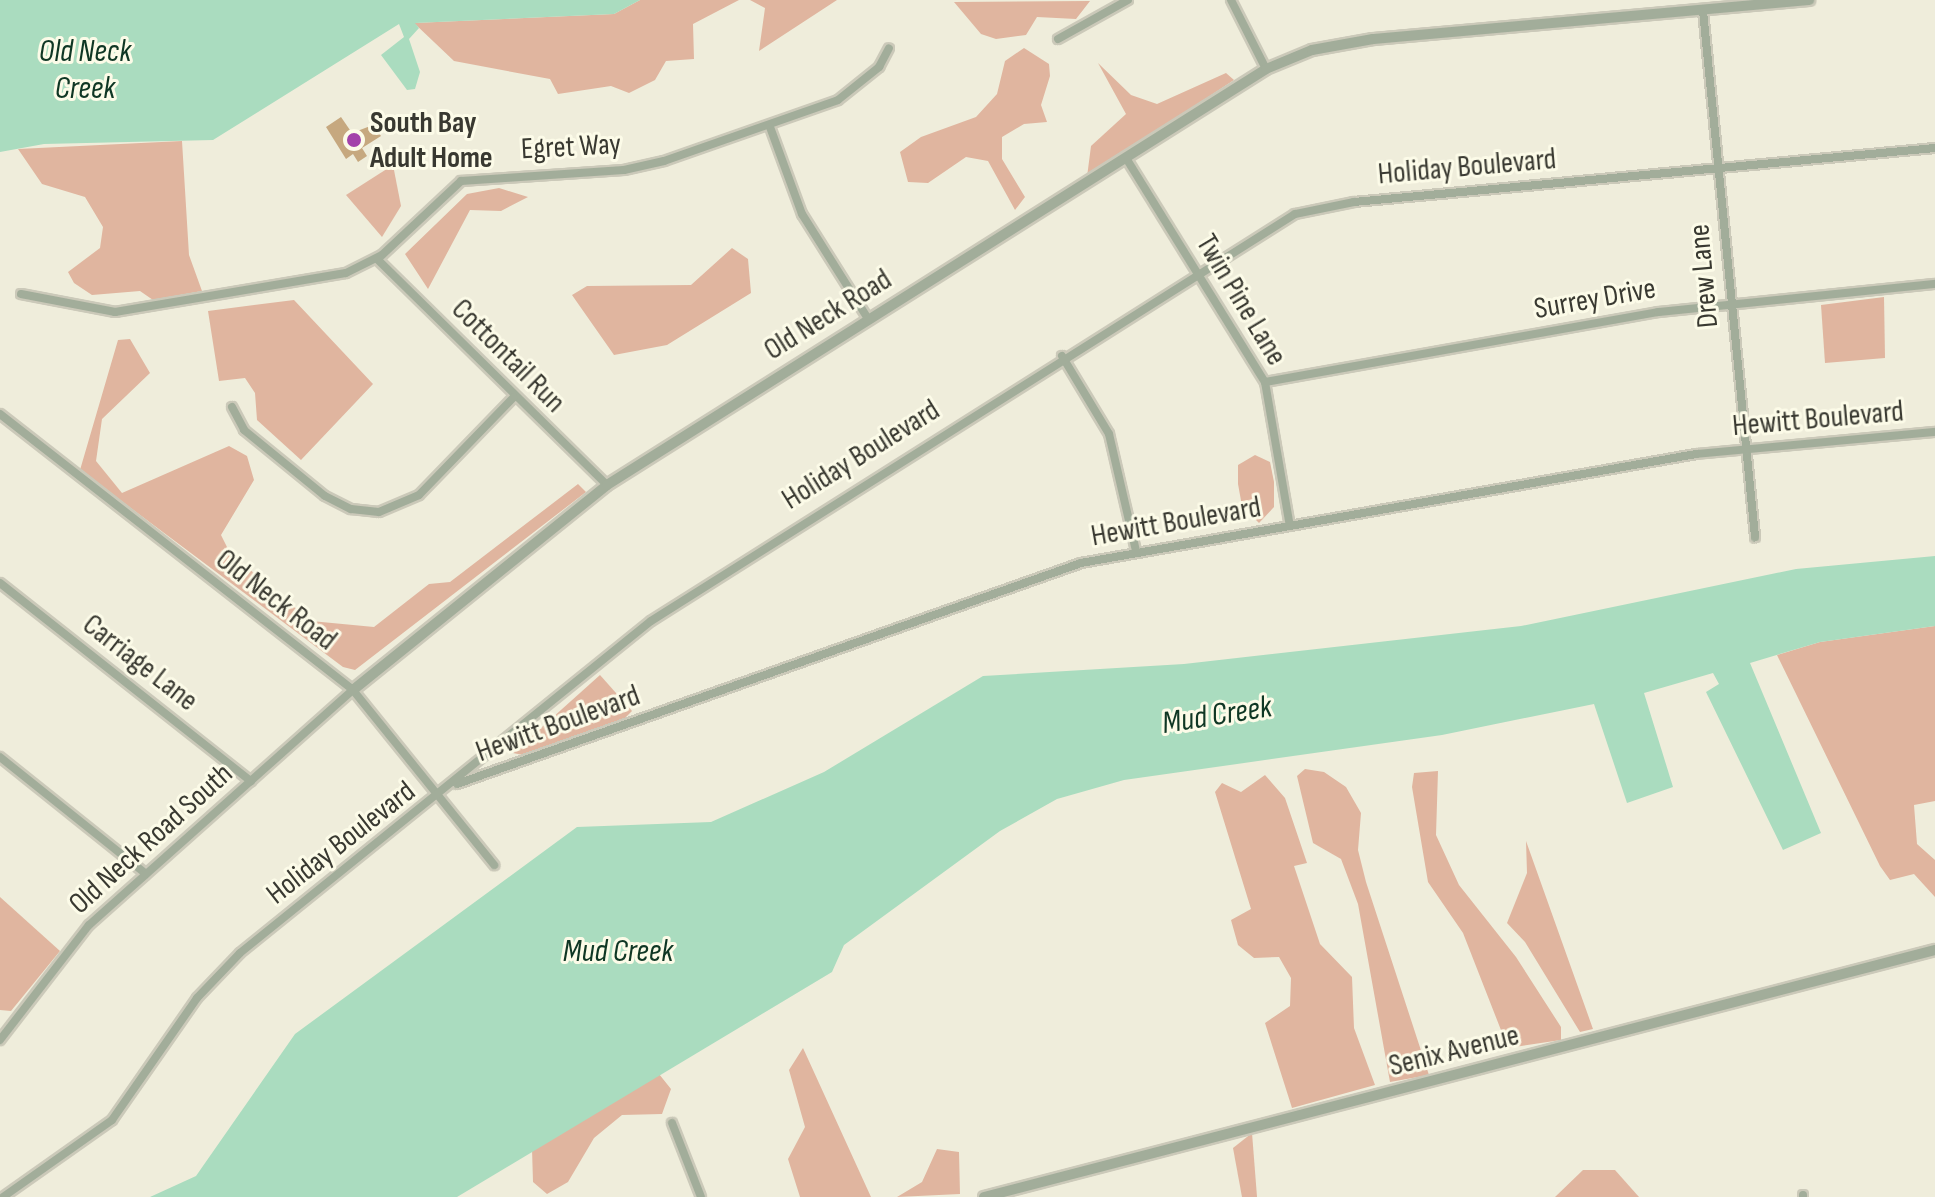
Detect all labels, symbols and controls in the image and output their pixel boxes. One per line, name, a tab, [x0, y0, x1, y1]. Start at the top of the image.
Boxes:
water label: Old Neck Creek	[39, 34, 131, 109]
place label: South Bay Adult Home	[370, 105, 493, 176]
street label: Egret Way	[520, 126, 622, 168]
marker: South Bay Adult Home	[345, 131, 363, 149]
street label: Holiday Boulevard	[1376, 141, 1558, 193]
street label: Drew Lane	[1682, 223, 1726, 329]
street label: Twin Pine Lane	[1188, 228, 1294, 372]
street label: Old Neck Road	[758, 262, 898, 368]
street label: Surrey Drive	[1531, 271, 1659, 327]
street label: Cottontail Run	[444, 292, 572, 420]
street label: Holiday Boulevard	[776, 392, 946, 518]
street label: Hewitt Boulevard	[1731, 394, 1905, 444]
street label: Hewitt Boulevard	[1088, 489, 1264, 555]
street label: Old Neck Road	[208, 542, 344, 658]
street label: Carriage Lane	[75, 607, 205, 719]
street label: Hewitt Boulevard	[471, 678, 645, 770]
water label: Mud Creek	[1159, 688, 1275, 744]
street label: Old Neck Road South	[62, 756, 240, 922]
street label: Holiday Boulevard	[259, 774, 423, 912]
water label: Mud Creek	[563, 933, 673, 971]
street label: Senix Avenue	[1385, 1017, 1523, 1085]

